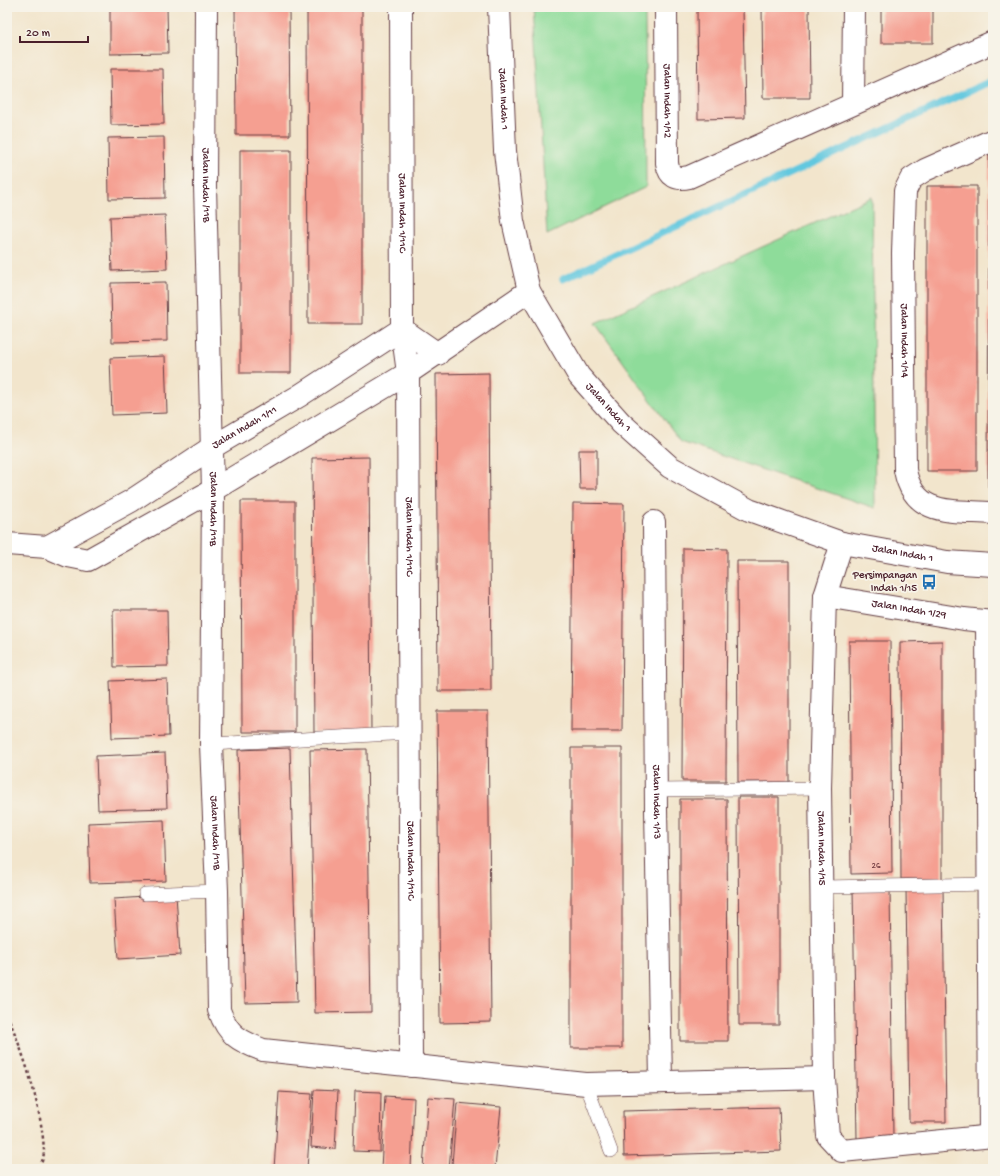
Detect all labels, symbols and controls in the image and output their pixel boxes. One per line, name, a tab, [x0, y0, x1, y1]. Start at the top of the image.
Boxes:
scale bar	[20, 18, 88, 44]
text: 20 m	[26, 27, 51, 41]
street label: Jalan Indah 1/12	[660, 64, 673, 139]
street label: Jalan Indah 1	[496, 68, 510, 130]
street label: Jalan Indah /11B	[199, 148, 212, 223]
street label: Jalan Indah 1/11C	[396, 173, 408, 254]
street label: Jalan Indah 1/14	[897, 303, 910, 378]
street label: Jalan Indah 1	[583, 381, 633, 435]
street label: Jalan Indah 1/11	[210, 404, 279, 452]
street label: Jalan Indah /11B	[207, 471, 219, 547]
street label: Jalan Indah 1/11C	[403, 497, 415, 577]
street label: Jalan Indah 1	[871, 543, 934, 565]
place label: Persimpangan Indah 1/15	[852, 570, 918, 595]
bus stop icon: Persimpangan Indah 1/15	[920, 573, 938, 591]
street label: Jalan Indah 1/29	[871, 598, 947, 622]
street label: Jalan Indah 1/13	[650, 765, 663, 840]
street label: Jalan Indah /11B	[207, 795, 222, 871]
street label: Jalan Indah 1/15	[814, 811, 827, 886]
street label: Jalan Indah 1/11C	[404, 821, 416, 901]
house number: 26	[872, 861, 881, 872]

